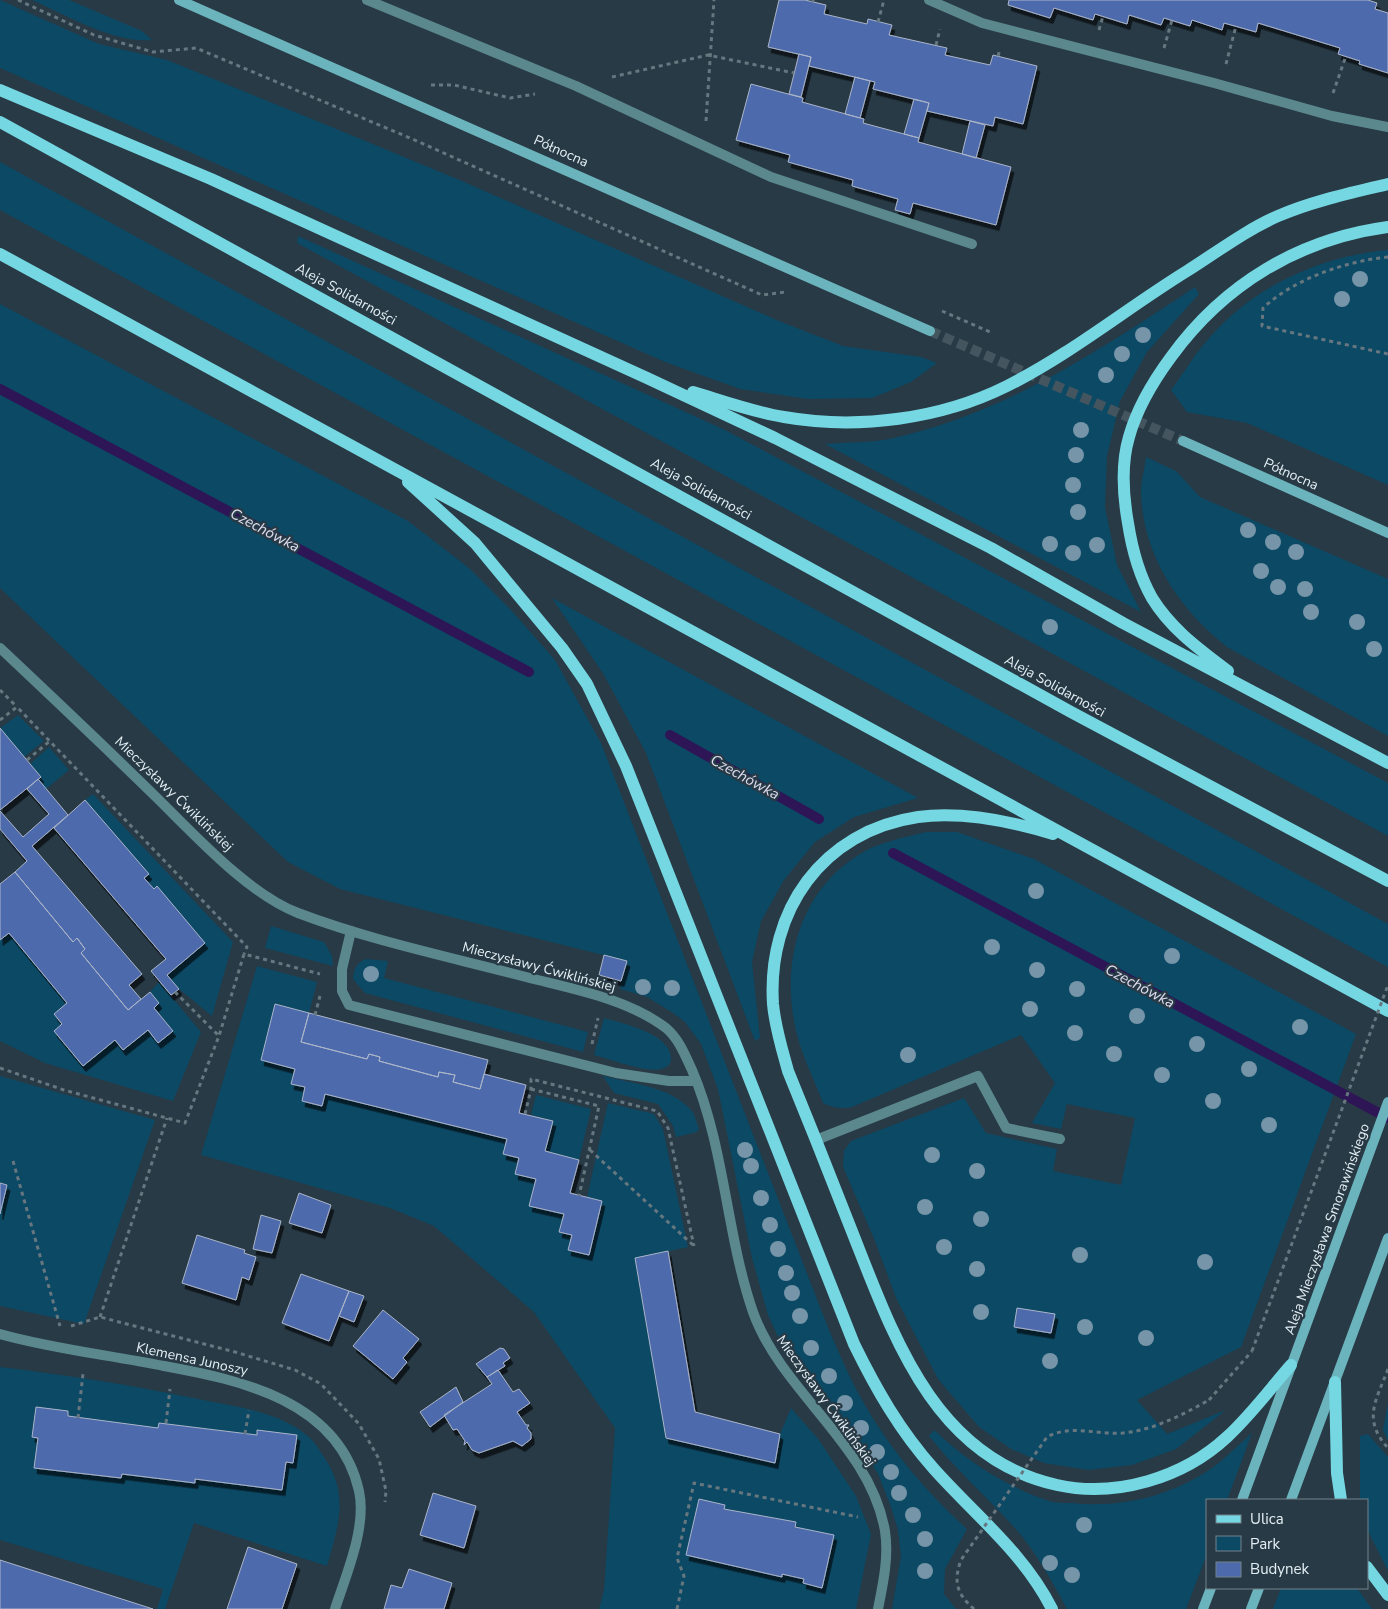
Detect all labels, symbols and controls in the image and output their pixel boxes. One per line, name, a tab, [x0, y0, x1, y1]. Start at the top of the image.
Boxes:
street label: Północna	[531, 131, 591, 171]
street label: Aleja Solidarności	[292, 258, 400, 330]
street label: Aleja Solidarności	[647, 453, 755, 525]
street label: Północna	[1261, 454, 1321, 494]
water label: Czechówka	[227, 503, 303, 557]
street label: Aleja Solidarności	[1001, 650, 1109, 722]
street label: Mieczysławy Ćwiklińskiej	[111, 732, 237, 856]
water label: Czechówka	[707, 750, 783, 804]
street label: Mieczysławy Ćwiklińskiej	[460, 937, 618, 997]
water label: Czechówka	[1102, 959, 1178, 1013]
street label: Aleja Mieczysława Smorawińskiego	[1280, 1120, 1374, 1337]
street label: Mieczysławy Ćwiklińskiej	[772, 1332, 880, 1470]
street label: Klemensa Junoszy	[134, 1338, 250, 1380]
legend	[1206, 1499, 1368, 1589]
text: Ulica	[1250, 1509, 1284, 1529]
text: Park	[1250, 1534, 1280, 1554]
text: Budynek	[1250, 1559, 1310, 1579]

